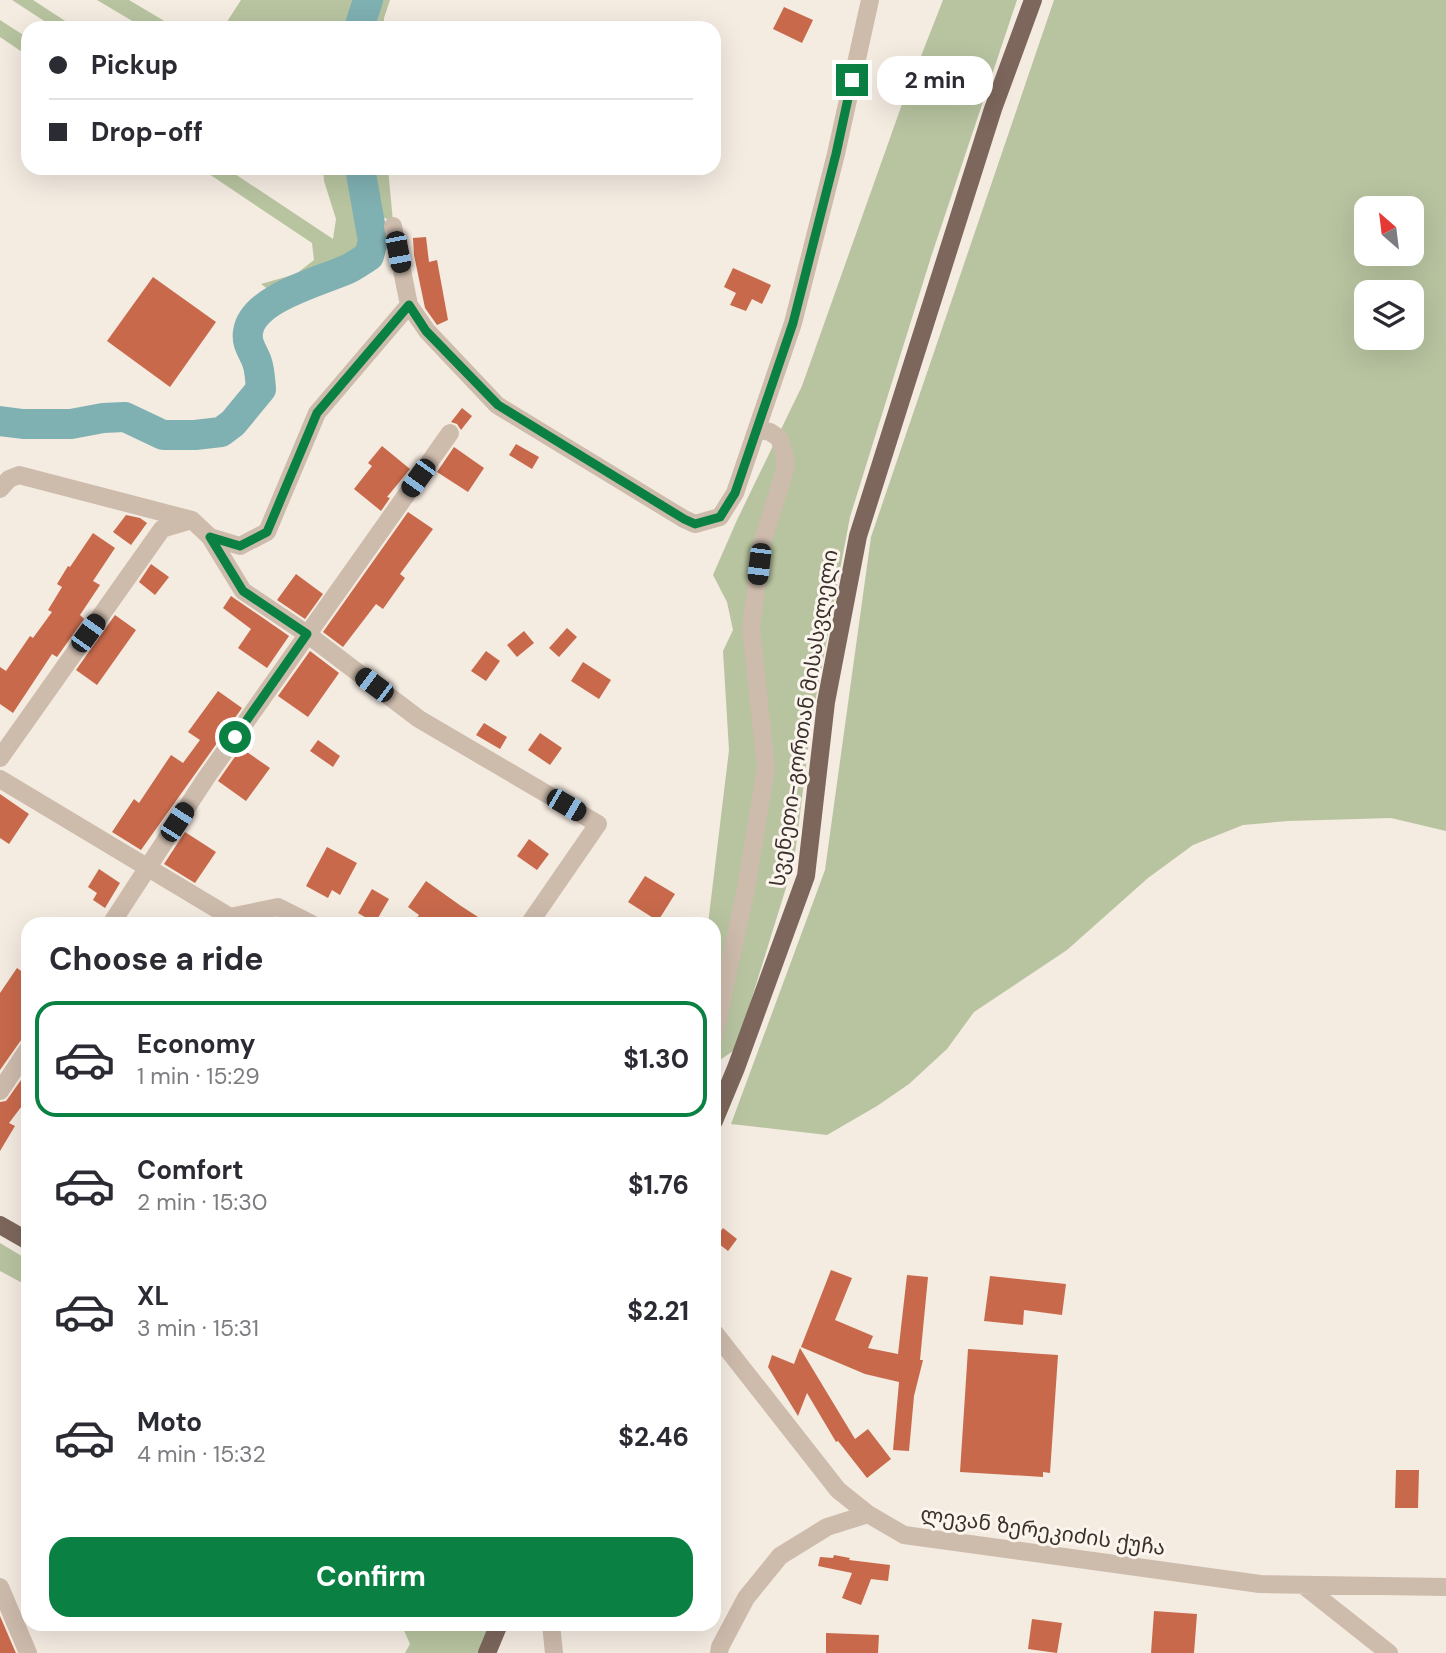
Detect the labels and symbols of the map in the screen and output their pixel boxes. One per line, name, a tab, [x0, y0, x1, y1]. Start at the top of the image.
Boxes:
callout: 2 min	[876, 56, 992, 104]
route end	[836, 64, 868, 96]
north arrow	[1354, 196, 1424, 266]
car	[384, 229, 413, 275]
car	[398, 455, 439, 501]
car	[747, 542, 772, 586]
street label: სვენეთი-გორთან მისასვლელი	[764, 548, 844, 888]
car	[68, 610, 109, 656]
car	[351, 664, 398, 706]
route start	[219, 721, 251, 753]
car	[543, 785, 590, 825]
car	[157, 799, 198, 845]
street label: ლევან ზერეკიძის ქუჩა	[919, 1500, 1167, 1562]

